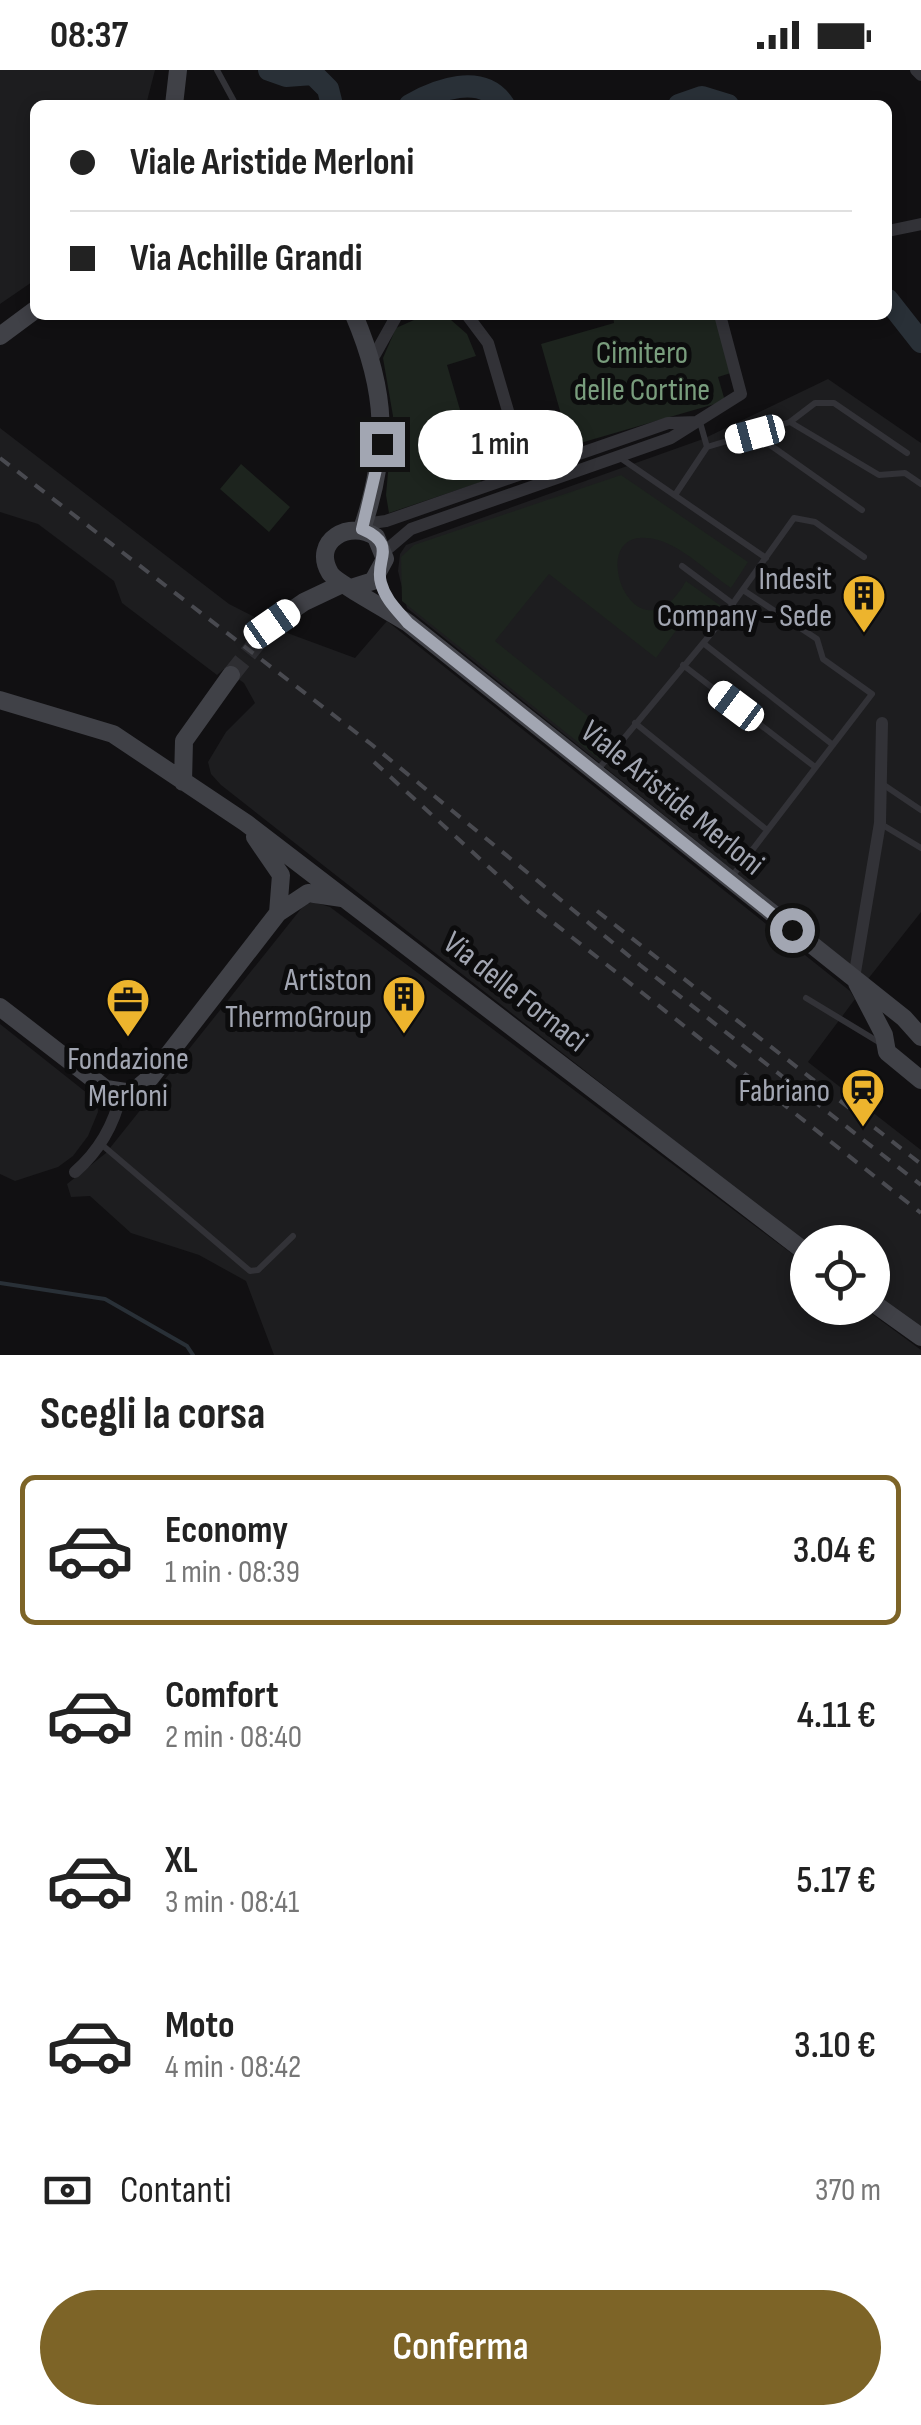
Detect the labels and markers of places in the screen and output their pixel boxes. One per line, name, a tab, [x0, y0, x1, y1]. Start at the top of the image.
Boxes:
place label: Indesit Company - Sede	[657, 560, 832, 636]
building icon: Indesit Company - Sede	[841, 573, 887, 634]
place label: Artiston ThermoGroup	[225, 961, 372, 1037]
building icon: Artiston ThermoGroup	[381, 974, 427, 1035]
office icon: Fondazione Merloni	[105, 977, 151, 1038]
place label: Fondazione Merloni	[67, 1040, 189, 1116]
station icon: Fabriano	[840, 1067, 886, 1128]
place label: Fabriano	[738, 1072, 830, 1111]

